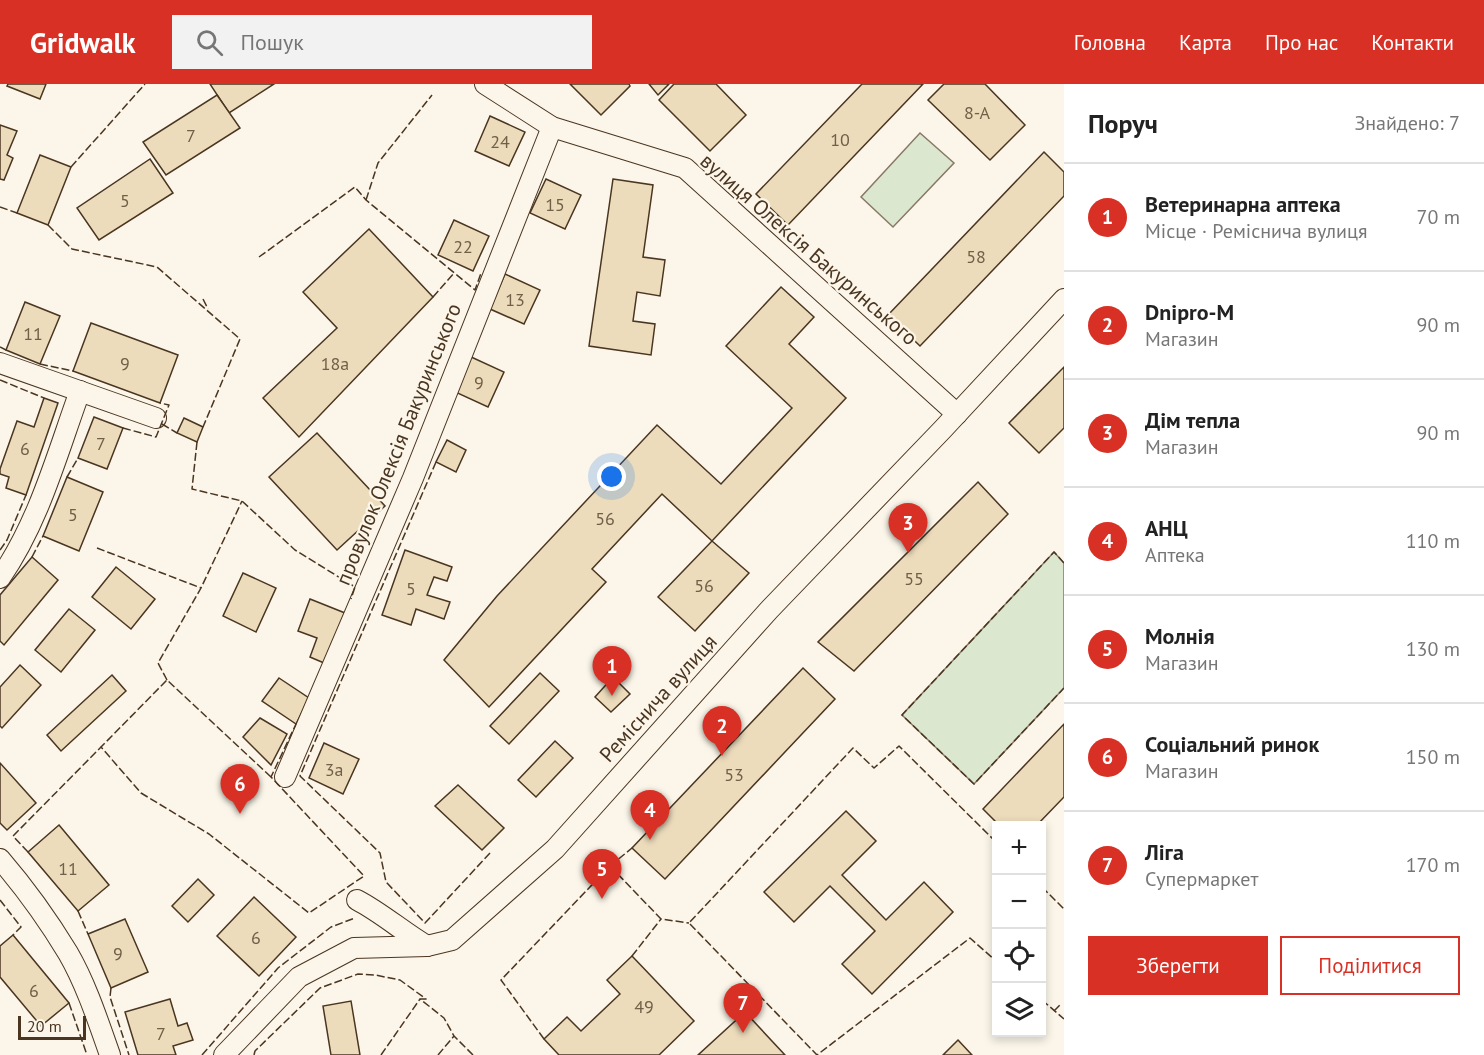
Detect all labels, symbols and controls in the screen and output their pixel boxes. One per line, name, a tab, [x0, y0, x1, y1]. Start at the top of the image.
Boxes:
search box	[172, 15, 592, 69]
text: Gridwalk	[30, 24, 136, 61]
icon: search	[193, 26, 226, 59]
text: Пошук	[241, 28, 304, 56]
text: Головна	[1074, 29, 1146, 56]
text: Карта	[1179, 29, 1232, 56]
text: Про нас	[1265, 29, 1338, 56]
text: Контакти	[1371, 29, 1454, 56]
house number: 8-А	[964, 101, 991, 124]
text: Поруч	[1088, 107, 1158, 140]
text: Знайдено: 7	[1354, 110, 1460, 136]
house number: 7	[186, 124, 196, 147]
house number: 10	[830, 128, 850, 151]
house number: 24	[490, 130, 510, 153]
street label: вулиця Олексія Бакуринського	[695, 147, 923, 351]
house number: 5	[120, 189, 130, 212]
text: Ветеринарна аптека	[1145, 190, 1341, 218]
house number: 15	[545, 193, 565, 216]
text: 1	[1102, 204, 1113, 230]
text: 70 m	[1417, 204, 1460, 230]
text: Місце · Реміснича вулиця	[1145, 218, 1367, 244]
house number: 22	[453, 235, 473, 258]
house number: 58	[966, 245, 986, 268]
house number: 13	[505, 288, 525, 311]
text: Dnipro-M	[1145, 298, 1234, 326]
street label: провулок Олексія Бакуринського	[329, 299, 467, 589]
text: 2	[1102, 312, 1113, 338]
text: 90 m	[1417, 312, 1460, 338]
house number: 11	[23, 322, 43, 345]
text: Магазин	[1145, 326, 1219, 352]
house number: 9	[120, 352, 130, 375]
house number: 18а	[321, 352, 349, 375]
house number: 9	[474, 371, 484, 394]
text: Дім тепла	[1145, 406, 1240, 434]
text: 3	[1102, 420, 1113, 446]
text: 90 m	[1417, 420, 1460, 446]
house number: 7	[96, 432, 106, 455]
text: Магазин	[1145, 434, 1219, 460]
house number: 6	[20, 437, 30, 460]
your location	[597, 462, 626, 491]
house number: 5	[68, 503, 78, 526]
pin: 3	[888, 504, 928, 553]
house number: 56	[595, 507, 615, 530]
text: АНЦ	[1145, 514, 1188, 542]
text: 4	[1102, 528, 1113, 554]
text: 110 m	[1406, 528, 1460, 554]
text: Аптека	[1145, 542, 1205, 568]
house number: 55	[904, 567, 924, 590]
house number: 56	[694, 574, 714, 597]
house number: 5	[406, 577, 416, 600]
text: Молнія	[1145, 622, 1215, 650]
street label: Реміснича вулиця	[593, 628, 723, 768]
text: 5	[1102, 636, 1113, 662]
text: 130 m	[1406, 636, 1460, 662]
pin: 1	[592, 646, 632, 696]
text: Магазин	[1145, 650, 1219, 676]
pin: 2	[702, 706, 742, 756]
text: Соціальний ринок	[1145, 730, 1319, 758]
text: 6	[1102, 744, 1113, 770]
text: 150 m	[1406, 744, 1460, 770]
house number: 3а	[325, 758, 343, 781]
text: Магазин	[1145, 758, 1219, 784]
house number: 53	[724, 763, 744, 786]
pin: 6	[220, 764, 260, 814]
pin: 4	[630, 790, 670, 840]
map controls	[992, 821, 1046, 1037]
button: +	[992, 821, 1046, 875]
text: Ліга	[1145, 838, 1184, 866]
pin: 5	[582, 850, 622, 899]
text: 7	[1102, 852, 1113, 878]
text: 170 m	[1406, 852, 1460, 878]
house number: 11	[58, 857, 78, 880]
text: Супермаркет	[1145, 866, 1258, 892]
button: −	[992, 875, 1046, 929]
house number: 6	[251, 926, 261, 949]
button: locate	[992, 929, 1046, 983]
button: Зберегти	[1088, 936, 1268, 995]
button: Поділитися	[1280, 936, 1460, 995]
house number: 9	[113, 942, 123, 965]
house number: 6	[29, 979, 39, 1002]
button: layers	[992, 983, 1046, 1037]
pin: 7	[724, 984, 762, 1033]
house number: 49	[634, 995, 654, 1018]
scale bar	[18, 1013, 86, 1040]
text: 20 m	[27, 1016, 62, 1036]
house number: 7	[156, 1022, 166, 1045]

